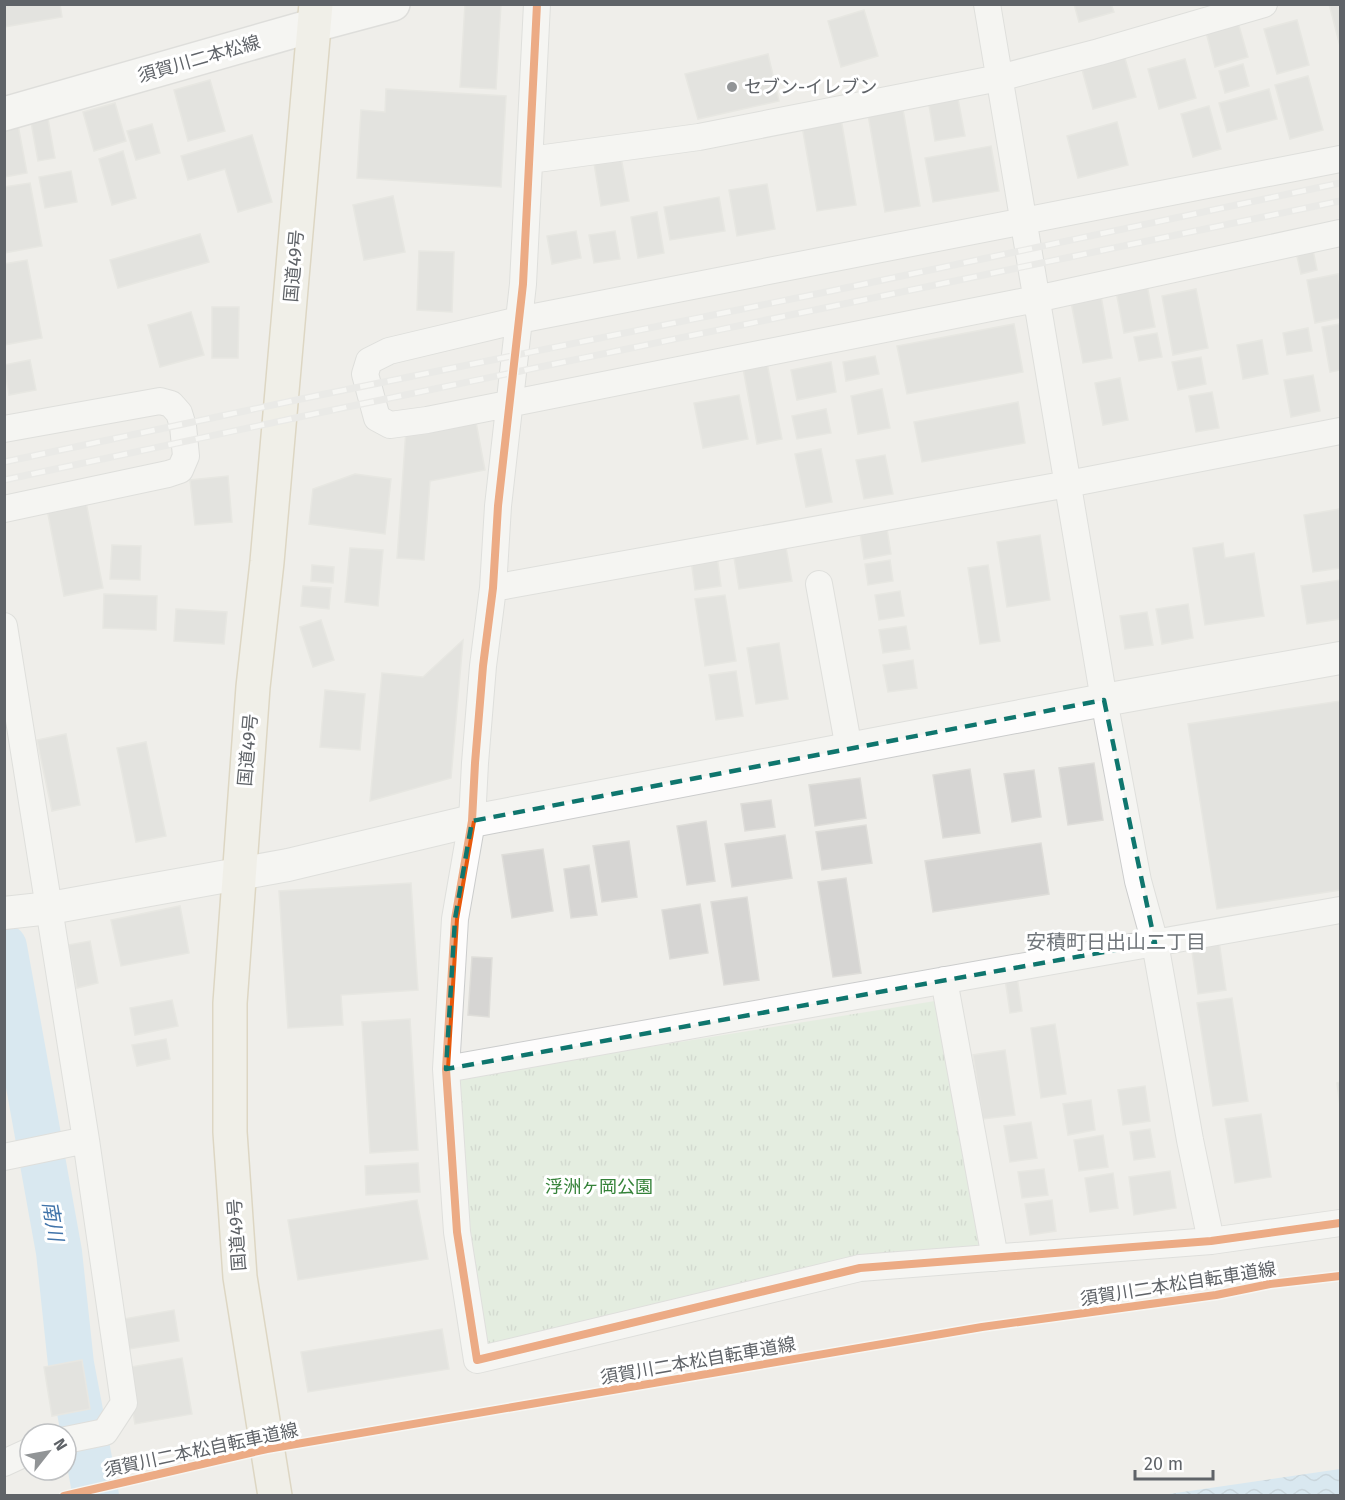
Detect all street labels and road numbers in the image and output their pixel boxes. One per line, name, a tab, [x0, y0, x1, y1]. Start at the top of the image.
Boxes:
street label: 須賀川二本松線	[135, 31, 263, 87]
street label: 国道49号	[280, 229, 308, 303]
street label: 国道49号	[234, 713, 262, 787]
street label: 国道49号	[223, 1198, 251, 1272]
street label: 須賀川二本松自転車道線	[1078, 1258, 1278, 1310]
street label: 須賀川二本松自転車道線	[599, 1333, 797, 1389]
street label: 須賀川二本松自転車道線	[102, 1419, 300, 1481]

